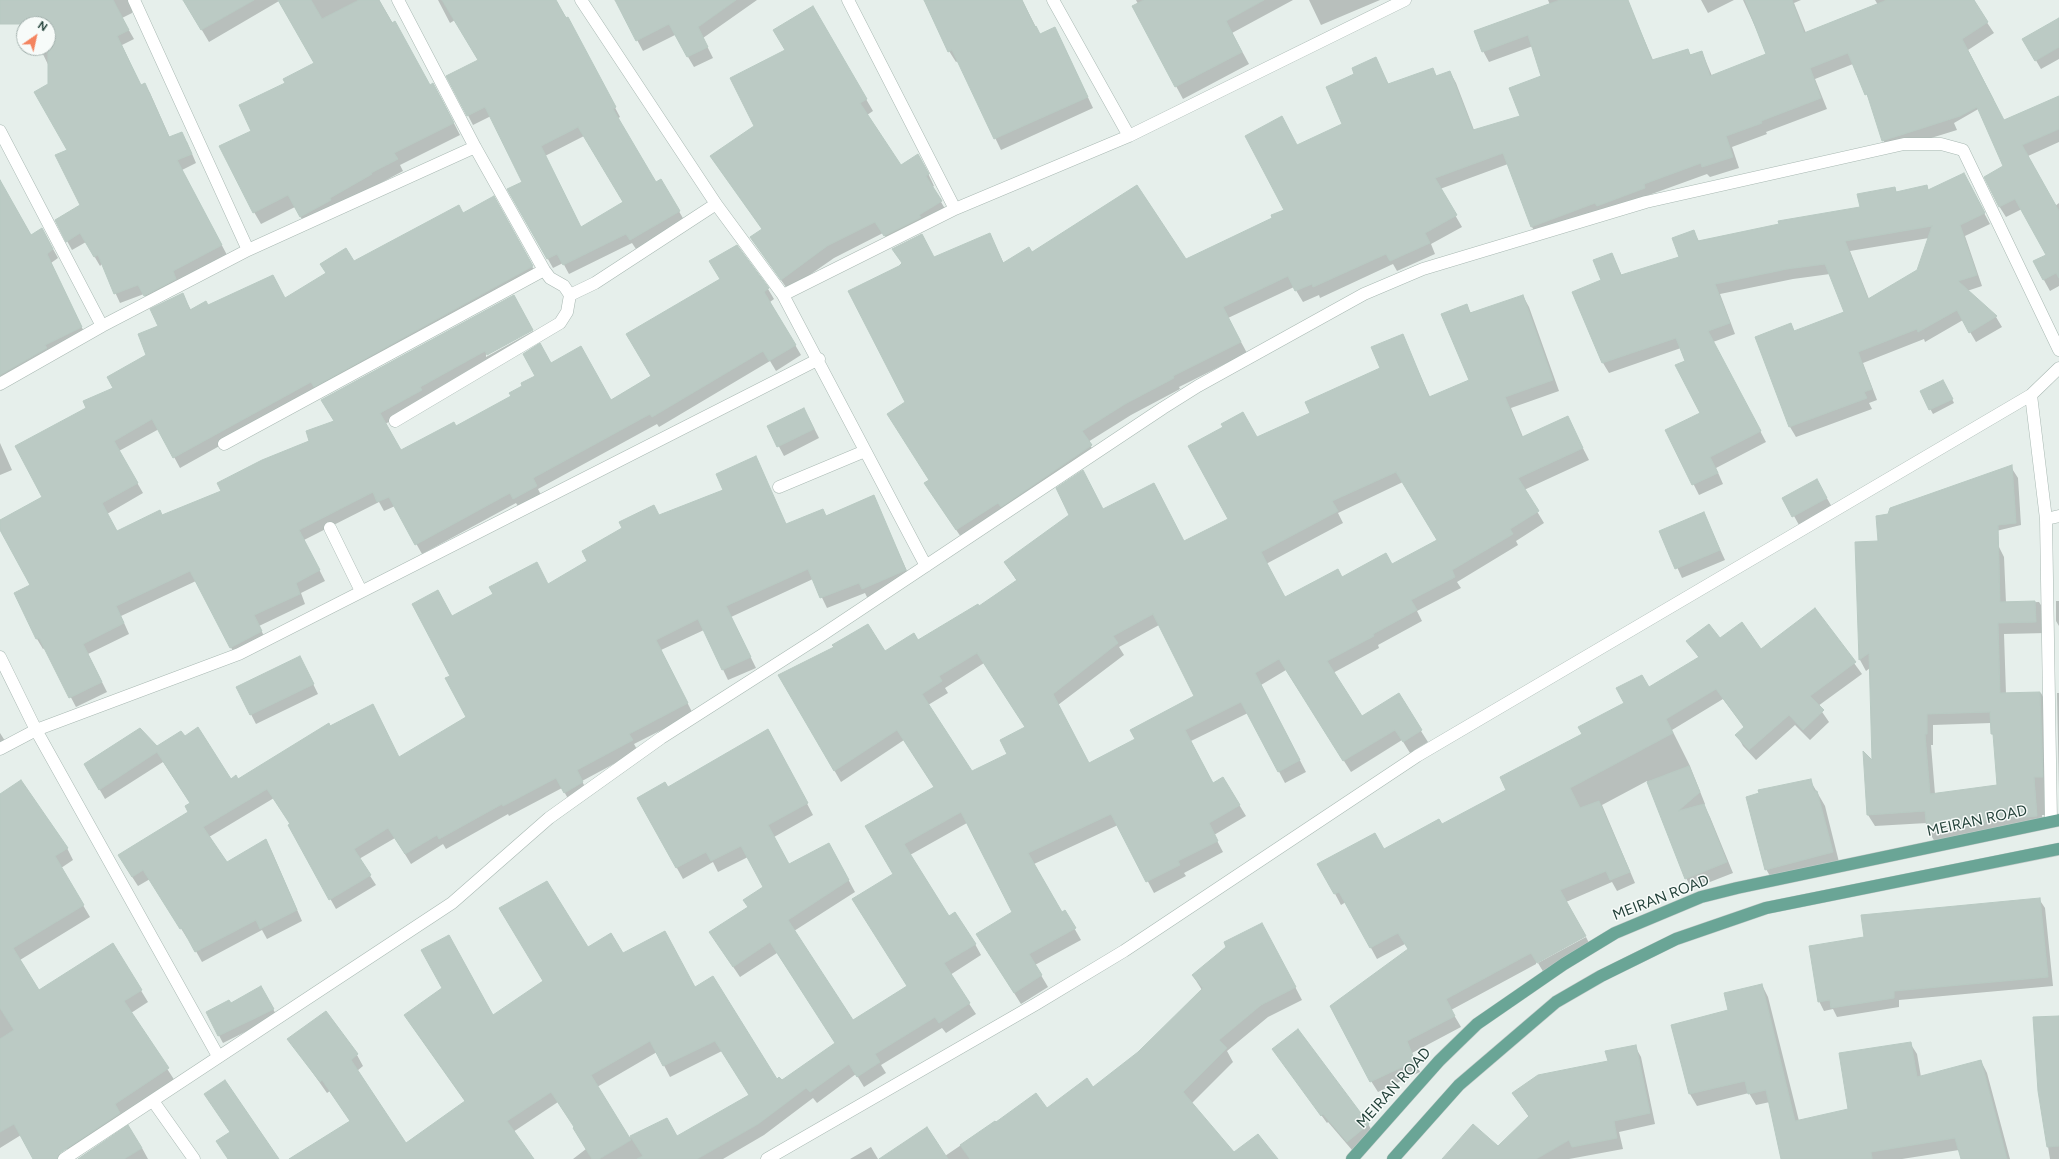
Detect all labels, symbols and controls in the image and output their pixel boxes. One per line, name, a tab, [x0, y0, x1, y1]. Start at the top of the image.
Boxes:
north arrow	[16, 16, 56, 56]
text: N	[35, 19, 50, 34]
street label: MEIRAN ROAD	[1925, 802, 2029, 840]
street label: MEIRAN ROAD	[1610, 871, 1712, 925]
street label: MEIRAN ROAD	[1353, 1044, 1435, 1132]

